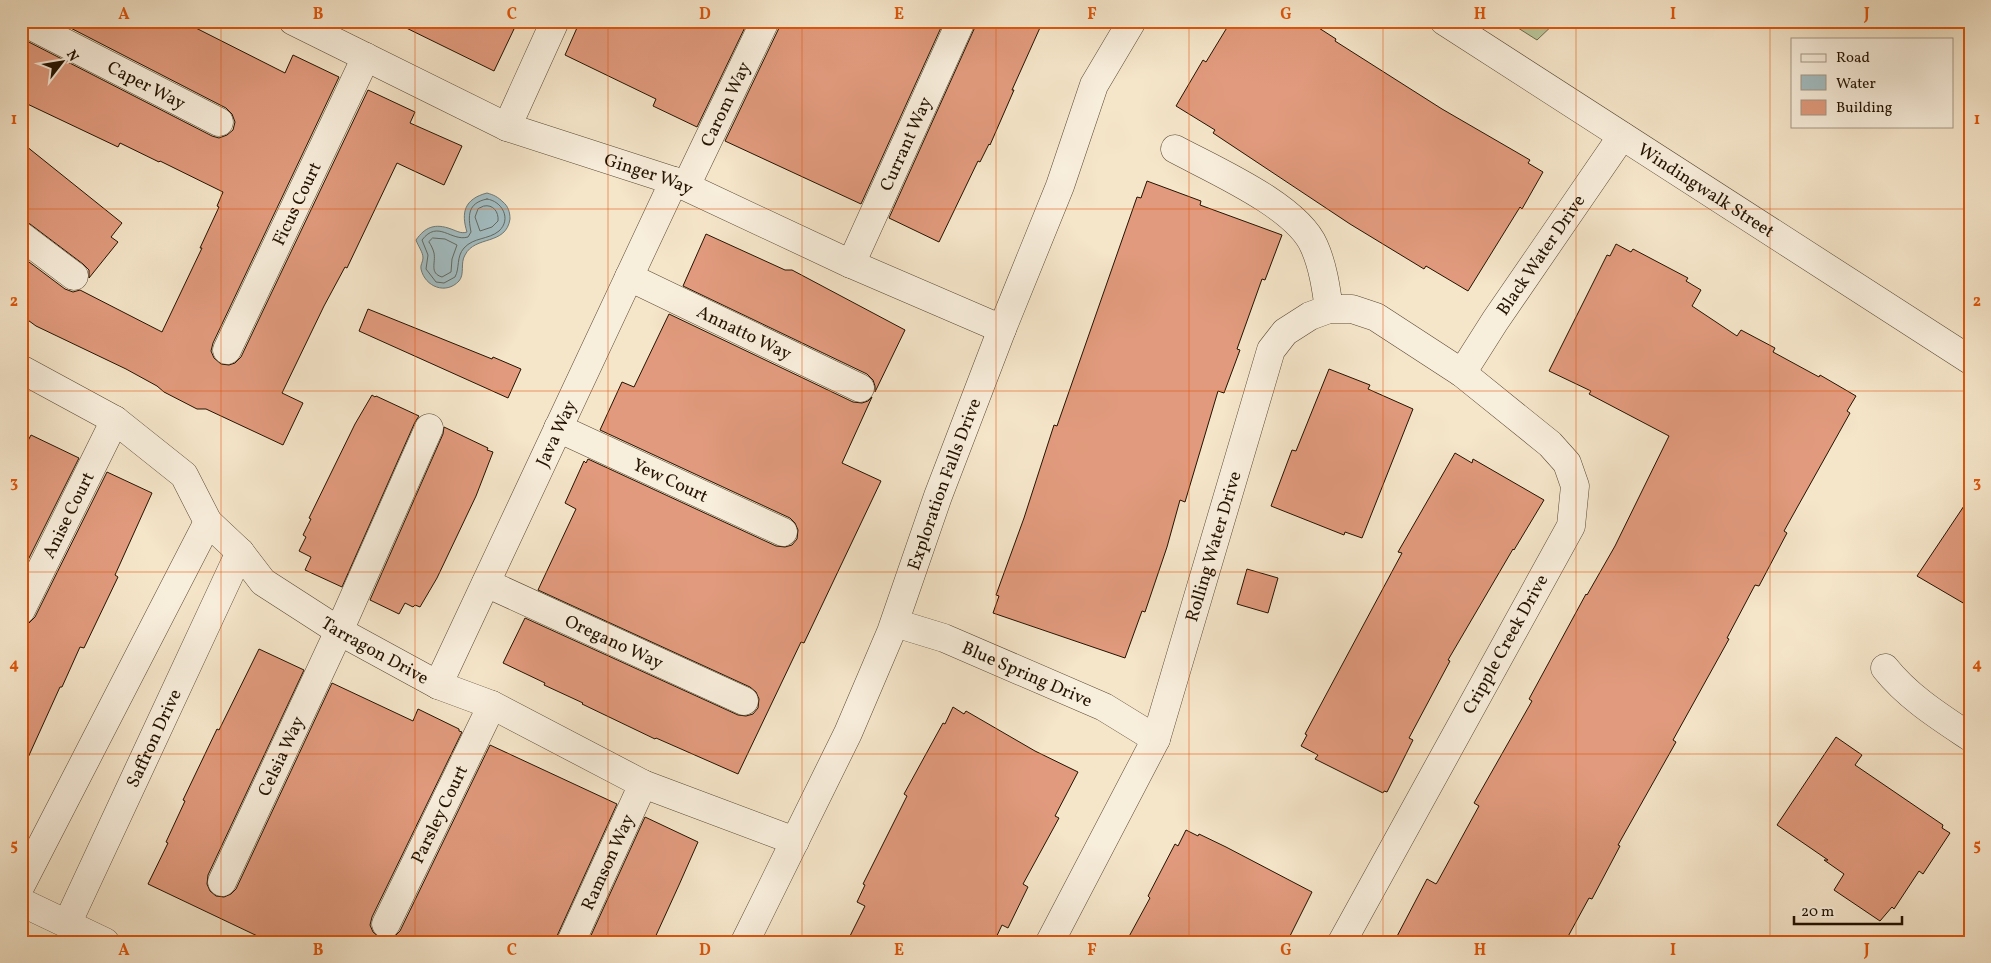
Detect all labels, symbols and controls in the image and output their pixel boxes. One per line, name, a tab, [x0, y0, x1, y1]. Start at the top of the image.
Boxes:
text: A	[118, 4, 130, 26]
text: B	[313, 4, 324, 26]
text: C	[507, 4, 517, 26]
text: D	[699, 4, 711, 26]
text: E	[894, 4, 904, 26]
text: F	[1087, 4, 1097, 26]
text: G	[1280, 4, 1292, 26]
text: H	[1474, 4, 1486, 26]
text: I	[1670, 4, 1676, 26]
text: J	[1863, 4, 1870, 26]
north arrow	[38, 38, 88, 88]
legend	[1791, 38, 1954, 128]
text: N	[61, 47, 83, 65]
text: Road	[1836, 48, 1870, 69]
street label: Caper Way	[102, 56, 190, 117]
street label: Carom Way	[696, 58, 758, 151]
text: Water	[1836, 74, 1876, 95]
street label: Currant Way	[875, 93, 939, 196]
text: Building	[1836, 98, 1893, 119]
text: 1	[11, 109, 17, 131]
text: 1	[1974, 109, 1980, 131]
street label: Windingwalk Street	[1632, 138, 1779, 245]
street label: Ginger Way	[601, 148, 697, 202]
street label: Ficus Court	[267, 158, 328, 250]
street label: Black Water Drive	[1491, 190, 1592, 321]
text: 2	[10, 291, 18, 313]
text: 2	[1973, 291, 1981, 313]
street label: Annatto Way	[692, 300, 796, 367]
street label: Exploration Falls Drive	[902, 395, 988, 574]
street label: Java Way	[531, 396, 584, 471]
street label: Yew Court	[628, 453, 712, 510]
street label: Anise Court	[37, 468, 101, 563]
street label: Rolling Water Drive	[1180, 468, 1249, 625]
text: 3	[10, 472, 18, 494]
text: 3	[1973, 472, 1981, 494]
street label: Cripple Creek Drive	[1457, 570, 1555, 719]
street label: Oregano Way	[560, 610, 667, 676]
street label: Tarragon Drive	[316, 612, 433, 692]
street label: Blue Spring Drive	[958, 636, 1096, 714]
text: 4	[9, 654, 19, 676]
text: 4	[1972, 654, 1982, 676]
street label: Saffron Drive	[121, 685, 189, 792]
street label: Celsia Way	[253, 712, 312, 801]
street label: Parsley Court	[406, 761, 475, 868]
street label: Ramson Way	[576, 810, 642, 915]
text: 5	[10, 835, 18, 857]
text: 5	[1973, 835, 1981, 857]
scale bar	[1794, 893, 1901, 925]
text: 20 m	[1801, 902, 1834, 923]
text: A	[118, 940, 130, 962]
text: B	[313, 940, 324, 962]
text: C	[507, 940, 517, 962]
text: D	[699, 940, 711, 962]
text: E	[894, 940, 904, 962]
text: F	[1087, 940, 1097, 962]
text: G	[1280, 940, 1292, 962]
text: H	[1474, 940, 1486, 962]
text: I	[1670, 940, 1676, 962]
text: J	[1863, 940, 1870, 962]

